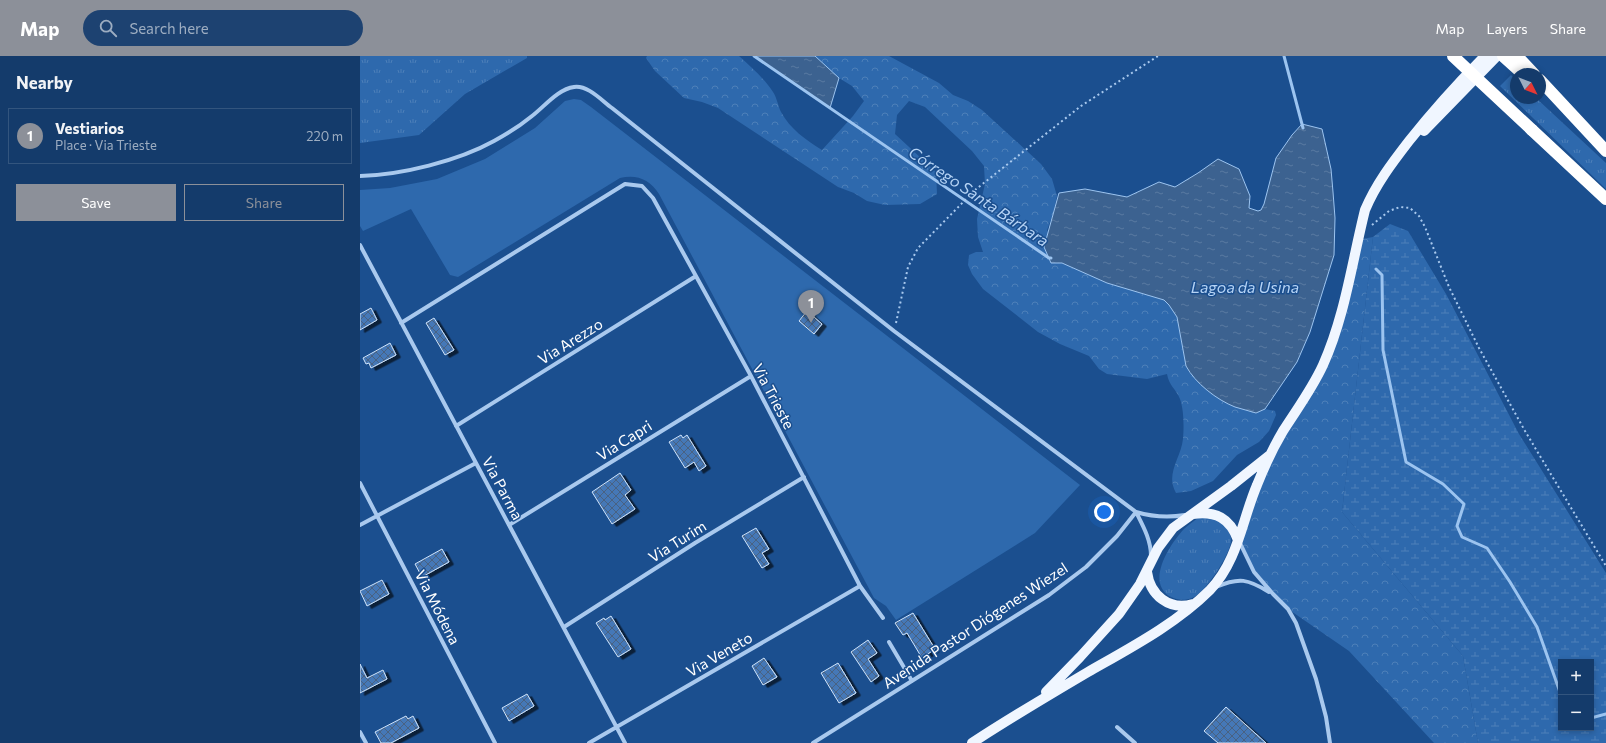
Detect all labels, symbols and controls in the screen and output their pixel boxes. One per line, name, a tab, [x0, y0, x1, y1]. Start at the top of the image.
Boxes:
search box	[83, 10, 363, 46]
text: Map	[20, 17, 59, 40]
icon: search	[97, 17, 119, 39]
text: Search here	[129, 19, 209, 37]
text: Map	[1436, 20, 1464, 37]
text: Layers	[1486, 20, 1528, 37]
text: Share	[1550, 20, 1586, 37]
north arrow	[1510, 68, 1546, 104]
text: Nearby	[16, 72, 73, 93]
text: Vestiarios	[55, 119, 124, 137]
text: 1	[27, 128, 33, 144]
text: 220 m	[306, 128, 343, 144]
text: Place · Via Trieste	[55, 137, 157, 153]
water label: Córrego Santa Bárbara	[905, 142, 1053, 250]
button: Save	[16, 184, 176, 221]
button: Share	[184, 184, 344, 221]
water label: Lagoa da Usina	[1191, 277, 1299, 296]
pin: 1	[798, 290, 824, 323]
street label: Via Arezzo	[534, 314, 606, 368]
street label: Via Trieste	[749, 360, 799, 432]
street label: Via Capri	[593, 416, 655, 464]
street label: Via Parma	[479, 453, 527, 523]
your location	[1094, 502, 1114, 522]
street label: Via Turim	[645, 516, 709, 566]
street label: Avenida Pastor Diógenes Wiezel	[879, 558, 1071, 692]
street label: Via Módena	[412, 567, 464, 647]
street label: Via Veneto	[683, 628, 755, 680]
map controls	[1558, 659, 1594, 731]
button: +	[1558, 659, 1594, 695]
button: −	[1558, 695, 1594, 731]

